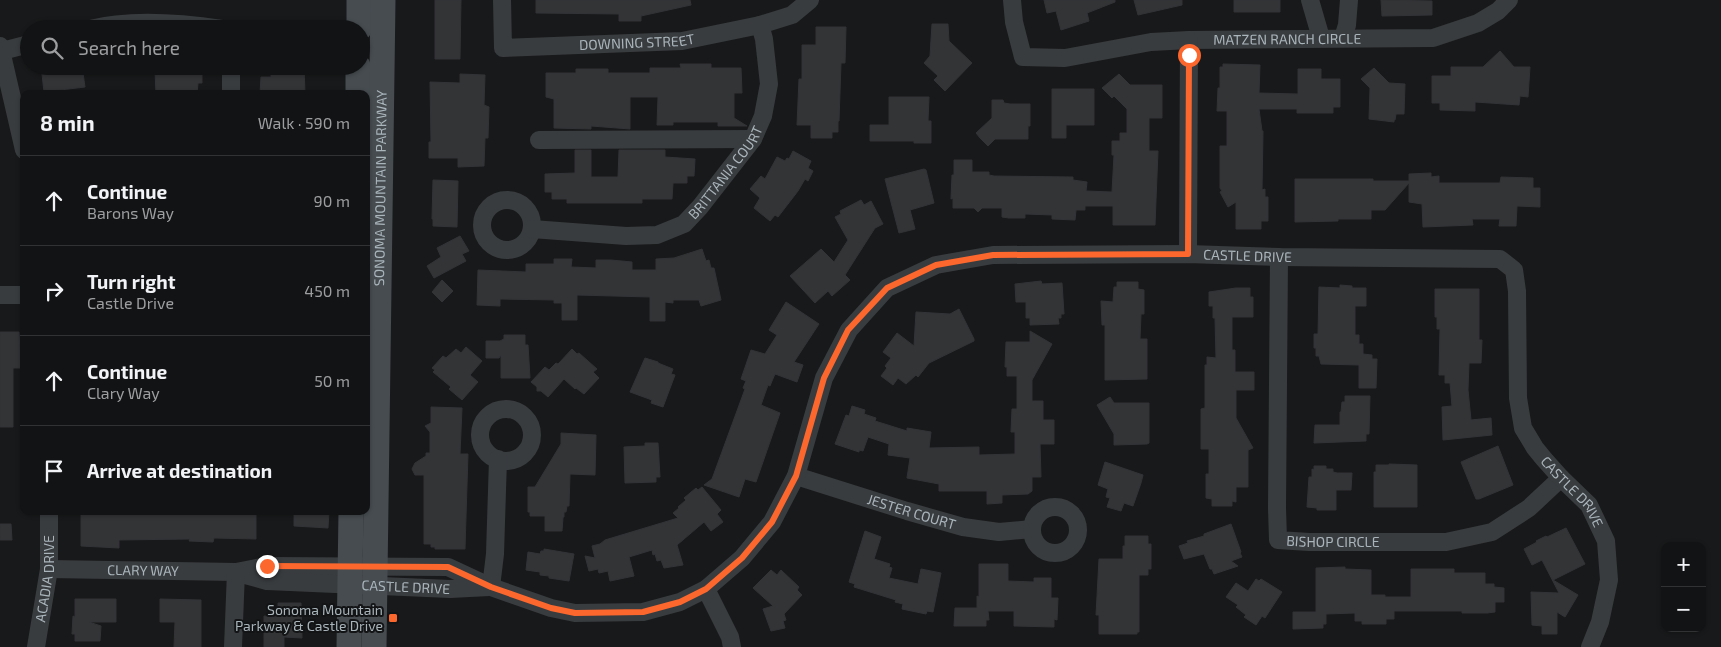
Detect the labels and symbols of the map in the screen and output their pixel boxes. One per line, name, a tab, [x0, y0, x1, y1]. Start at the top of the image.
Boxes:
street label: DOWNING STREET	[579, 30, 696, 53]
street label: MATZEN RANCH CIRCLE	[1213, 30, 1362, 48]
route start	[1178, 44, 1201, 67]
street label: SONOMA MOUNTAIN PARKWAY	[370, 90, 390, 286]
street label: BRITTANIA COURT	[684, 123, 766, 222]
street label: CASTLE DRIVE	[1203, 246, 1292, 265]
street label: CASTLE DRIVE	[1537, 452, 1607, 530]
street label: JESTER COURT	[865, 490, 958, 533]
street label: BISHOP CIRCLE	[1286, 532, 1380, 550]
street label: ACADIA DRIVE	[31, 535, 57, 624]
route end	[256, 555, 279, 578]
street label: CLARY WAY	[107, 561, 179, 579]
street label: CASTLE DRIVE	[361, 576, 451, 597]
place label: Sonoma Mountain Parkway & Castle Drive	[235, 601, 383, 634]
marker: Sonoma Mountain Parkway & Castle Drive	[387, 612, 399, 624]

